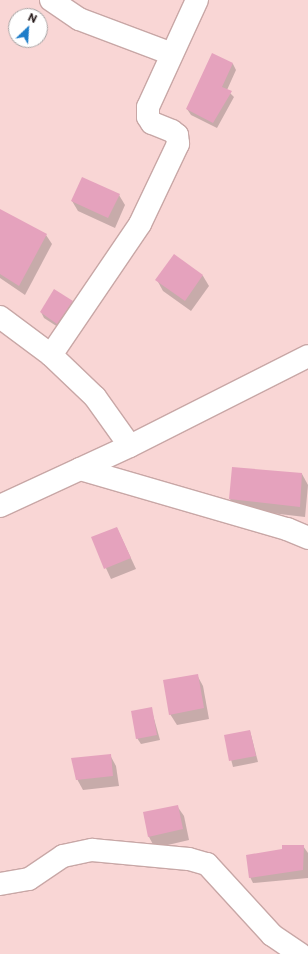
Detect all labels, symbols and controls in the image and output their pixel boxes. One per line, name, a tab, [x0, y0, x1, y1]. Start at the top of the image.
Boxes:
north arrow	[8, 8, 48, 48]
text: N	[26, 10, 39, 25]

